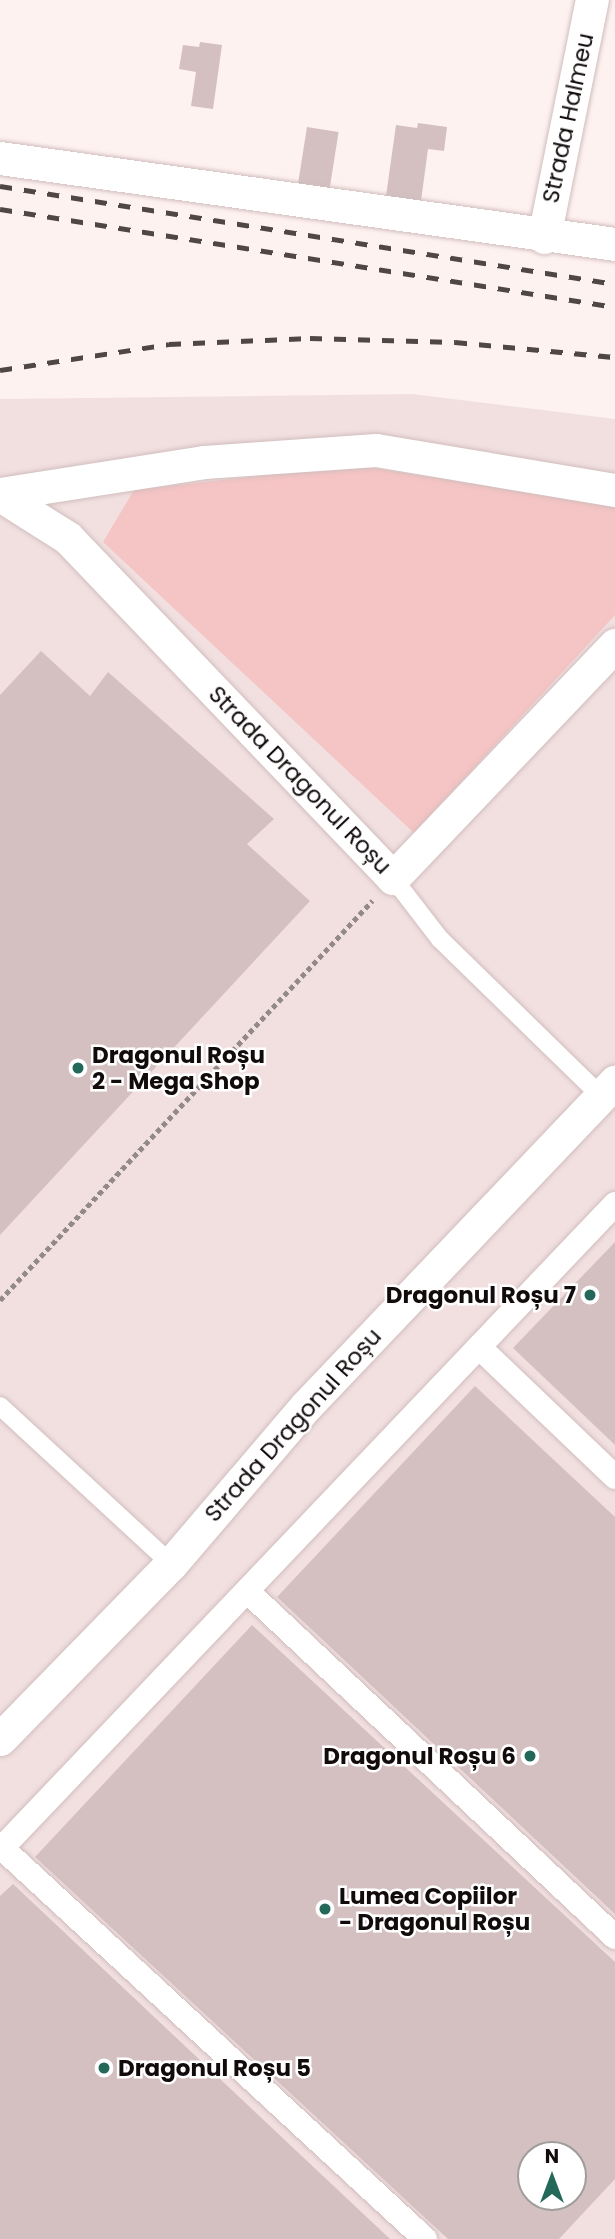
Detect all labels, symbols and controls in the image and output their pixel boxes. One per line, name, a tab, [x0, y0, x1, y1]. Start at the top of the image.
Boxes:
street label: Strada Halmeu	[537, 31, 599, 205]
street label: Strada Dragonul Roșu	[203, 680, 397, 880]
place label: Dragonul Roșu 2 - Mega Shop	[92, 1041, 265, 1095]
marker: Dragonul Roșu 2 - Mega Shop	[70, 1060, 86, 1076]
place label: Dragonul Roșu 7	[386, 1281, 576, 1309]
marker: Dragonul Roșu 7	[582, 1287, 598, 1303]
street label: Strada Dragonul Roșu	[199, 1323, 387, 1527]
place label: Dragonul Roșu 6	[323, 1742, 516, 1770]
marker: Dragonul Roșu 6	[522, 1748, 538, 1764]
place label: Lumea Copiilor - Dragonul Roșu	[339, 1882, 530, 1936]
marker: Lumea Copiilor - Dragonul Roșu	[317, 1901, 333, 1917]
place label: Dragonul Roșu 5	[118, 2054, 311, 2082]
marker: Dragonul Roșu 5	[96, 2060, 112, 2076]
north arrow	[517, 2141, 587, 2211]
text: N	[545, 2143, 559, 2170]

